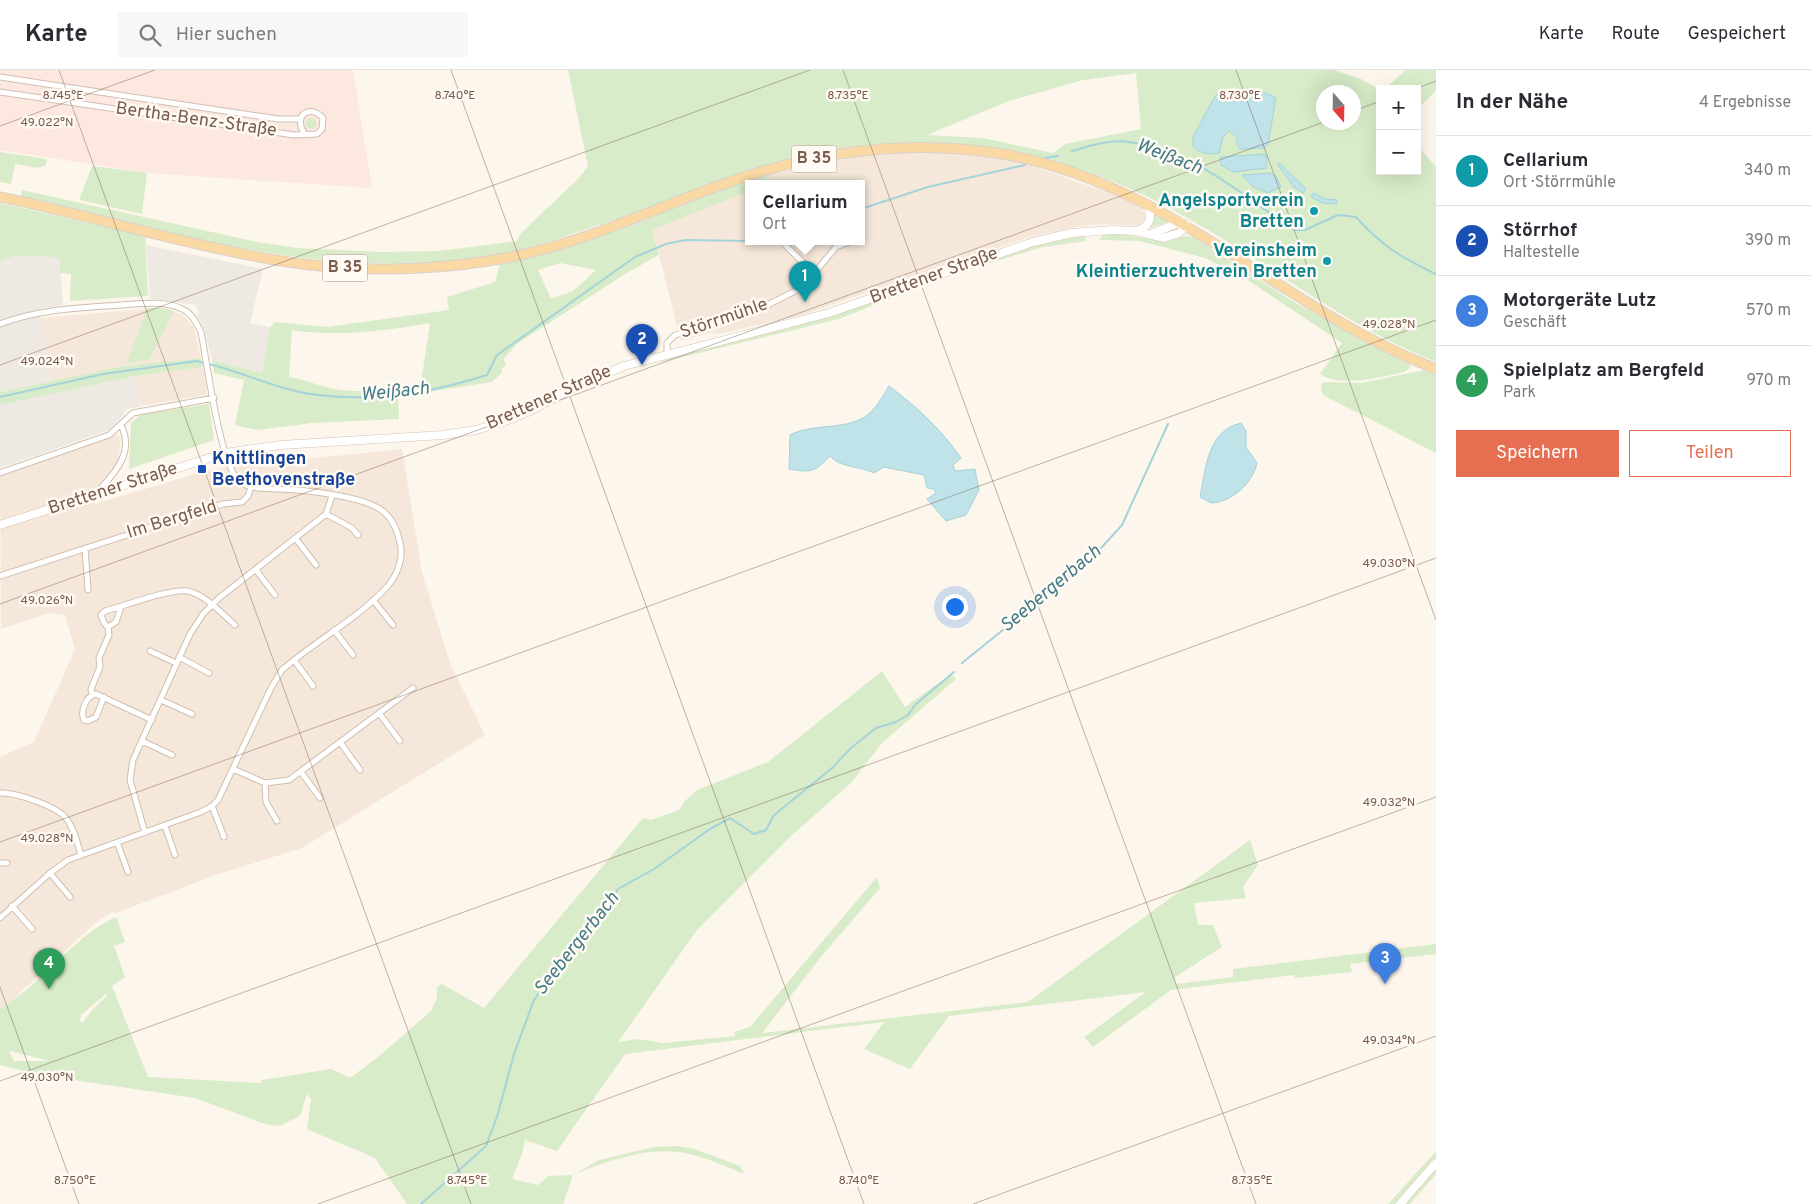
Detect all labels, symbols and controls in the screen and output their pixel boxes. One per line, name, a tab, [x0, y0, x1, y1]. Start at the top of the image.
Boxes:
search box	[118, 12, 468, 57]
text: Karte	[25, 20, 88, 50]
icon: search	[136, 21, 164, 49]
text: Hier suchen	[176, 23, 277, 47]
text: Karte	[1539, 23, 1584, 46]
text: Route	[1612, 23, 1660, 46]
text: Gespeichert	[1688, 23, 1786, 46]
north arrow	[1316, 85, 1361, 130]
map controls	[1376, 85, 1421, 175]
button: +	[1376, 85, 1421, 130]
text: 8.745°E	[43, 88, 83, 104]
text: 8.740°E	[434, 88, 476, 104]
text: 8.735°E	[827, 88, 869, 104]
text: 8.730°E	[1219, 88, 1261, 104]
text: In der Nähe	[1456, 89, 1568, 116]
text: 4 Ergebnisse	[1699, 93, 1791, 113]
street label: Bertha-Benz-Straße	[114, 97, 278, 143]
text: 49.022°N	[21, 115, 73, 131]
button: −	[1376, 130, 1421, 175]
water label: Weißach	[1133, 133, 1206, 181]
road number: B 35	[792, 146, 836, 172]
text: Cellarium	[1503, 149, 1589, 173]
text: 1	[1469, 161, 1475, 181]
text: 340 m	[1744, 161, 1791, 181]
text: Ort · Störrmühle	[1503, 173, 1616, 193]
popup	[745, 180, 865, 245]
place label: Angelsportverein Bretten	[1158, 190, 1304, 234]
text: Cellarium	[762, 191, 848, 215]
marker: Angelsportverein Bretten	[1308, 205, 1320, 217]
text: Ort	[762, 215, 787, 235]
text: Störrhof	[1503, 219, 1577, 243]
text: 2	[1467, 231, 1477, 251]
text: 390 m	[1745, 231, 1791, 251]
place label: Vereinsheim Kleintierzuchtverein Bretten	[1076, 240, 1317, 284]
street label: Brettener Straße	[867, 242, 1001, 310]
text: Haltestelle	[1503, 243, 1580, 263]
road number: B 35	[322, 254, 368, 282]
marker: Vereinsheim Kleintierzuchtverein Bretten	[1321, 255, 1333, 267]
pin: 1	[789, 261, 821, 302]
text: Motorgeräte Lutz	[1503, 289, 1656, 313]
street label: Störrmühle	[677, 293, 771, 345]
text: 3	[1467, 301, 1477, 321]
text: 570 m	[1746, 301, 1791, 321]
text: Geschäft	[1503, 313, 1567, 333]
text: 49.028°N	[1363, 317, 1415, 333]
pin: 2	[626, 324, 658, 365]
text: 49.024°N	[21, 354, 73, 370]
text: Spielplatz am Bergfeld	[1503, 359, 1704, 383]
street label: Brettener Straße	[483, 360, 615, 436]
text: 4	[1467, 371, 1477, 391]
text: 970 m	[1746, 371, 1791, 391]
water label: Weißach	[360, 376, 431, 408]
text: Park	[1503, 383, 1536, 403]
button: Speichern	[1456, 430, 1619, 477]
button: Teilen	[1629, 430, 1791, 477]
place label: Knittlingen Beethovenstraße	[212, 448, 355, 492]
street label: Brettener Straße	[45, 457, 181, 521]
marker: Knittlingen Beethovenstraße	[196, 463, 208, 475]
street label: Im Bergfeld	[124, 495, 220, 545]
water label: Seebergerbach	[996, 539, 1107, 638]
text: 49.030°N	[1362, 556, 1416, 572]
text: 49.026°N	[21, 593, 73, 609]
your location	[942, 594, 968, 620]
text: 49.032°N	[1363, 795, 1415, 811]
text: 49.028°N	[21, 831, 73, 847]
water label: Seebergerbach	[529, 887, 625, 1000]
pin: 3	[1369, 943, 1401, 984]
pin: 4	[33, 948, 65, 989]
text: 49.034°N	[1363, 1033, 1415, 1049]
text: 49.030°N	[20, 1070, 74, 1086]
text: 8.750°E	[54, 1173, 96, 1189]
text: 8.745°E	[447, 1173, 487, 1189]
text: 8.740°E	[838, 1173, 880, 1189]
text: 8.735°E	[1231, 1173, 1273, 1189]

